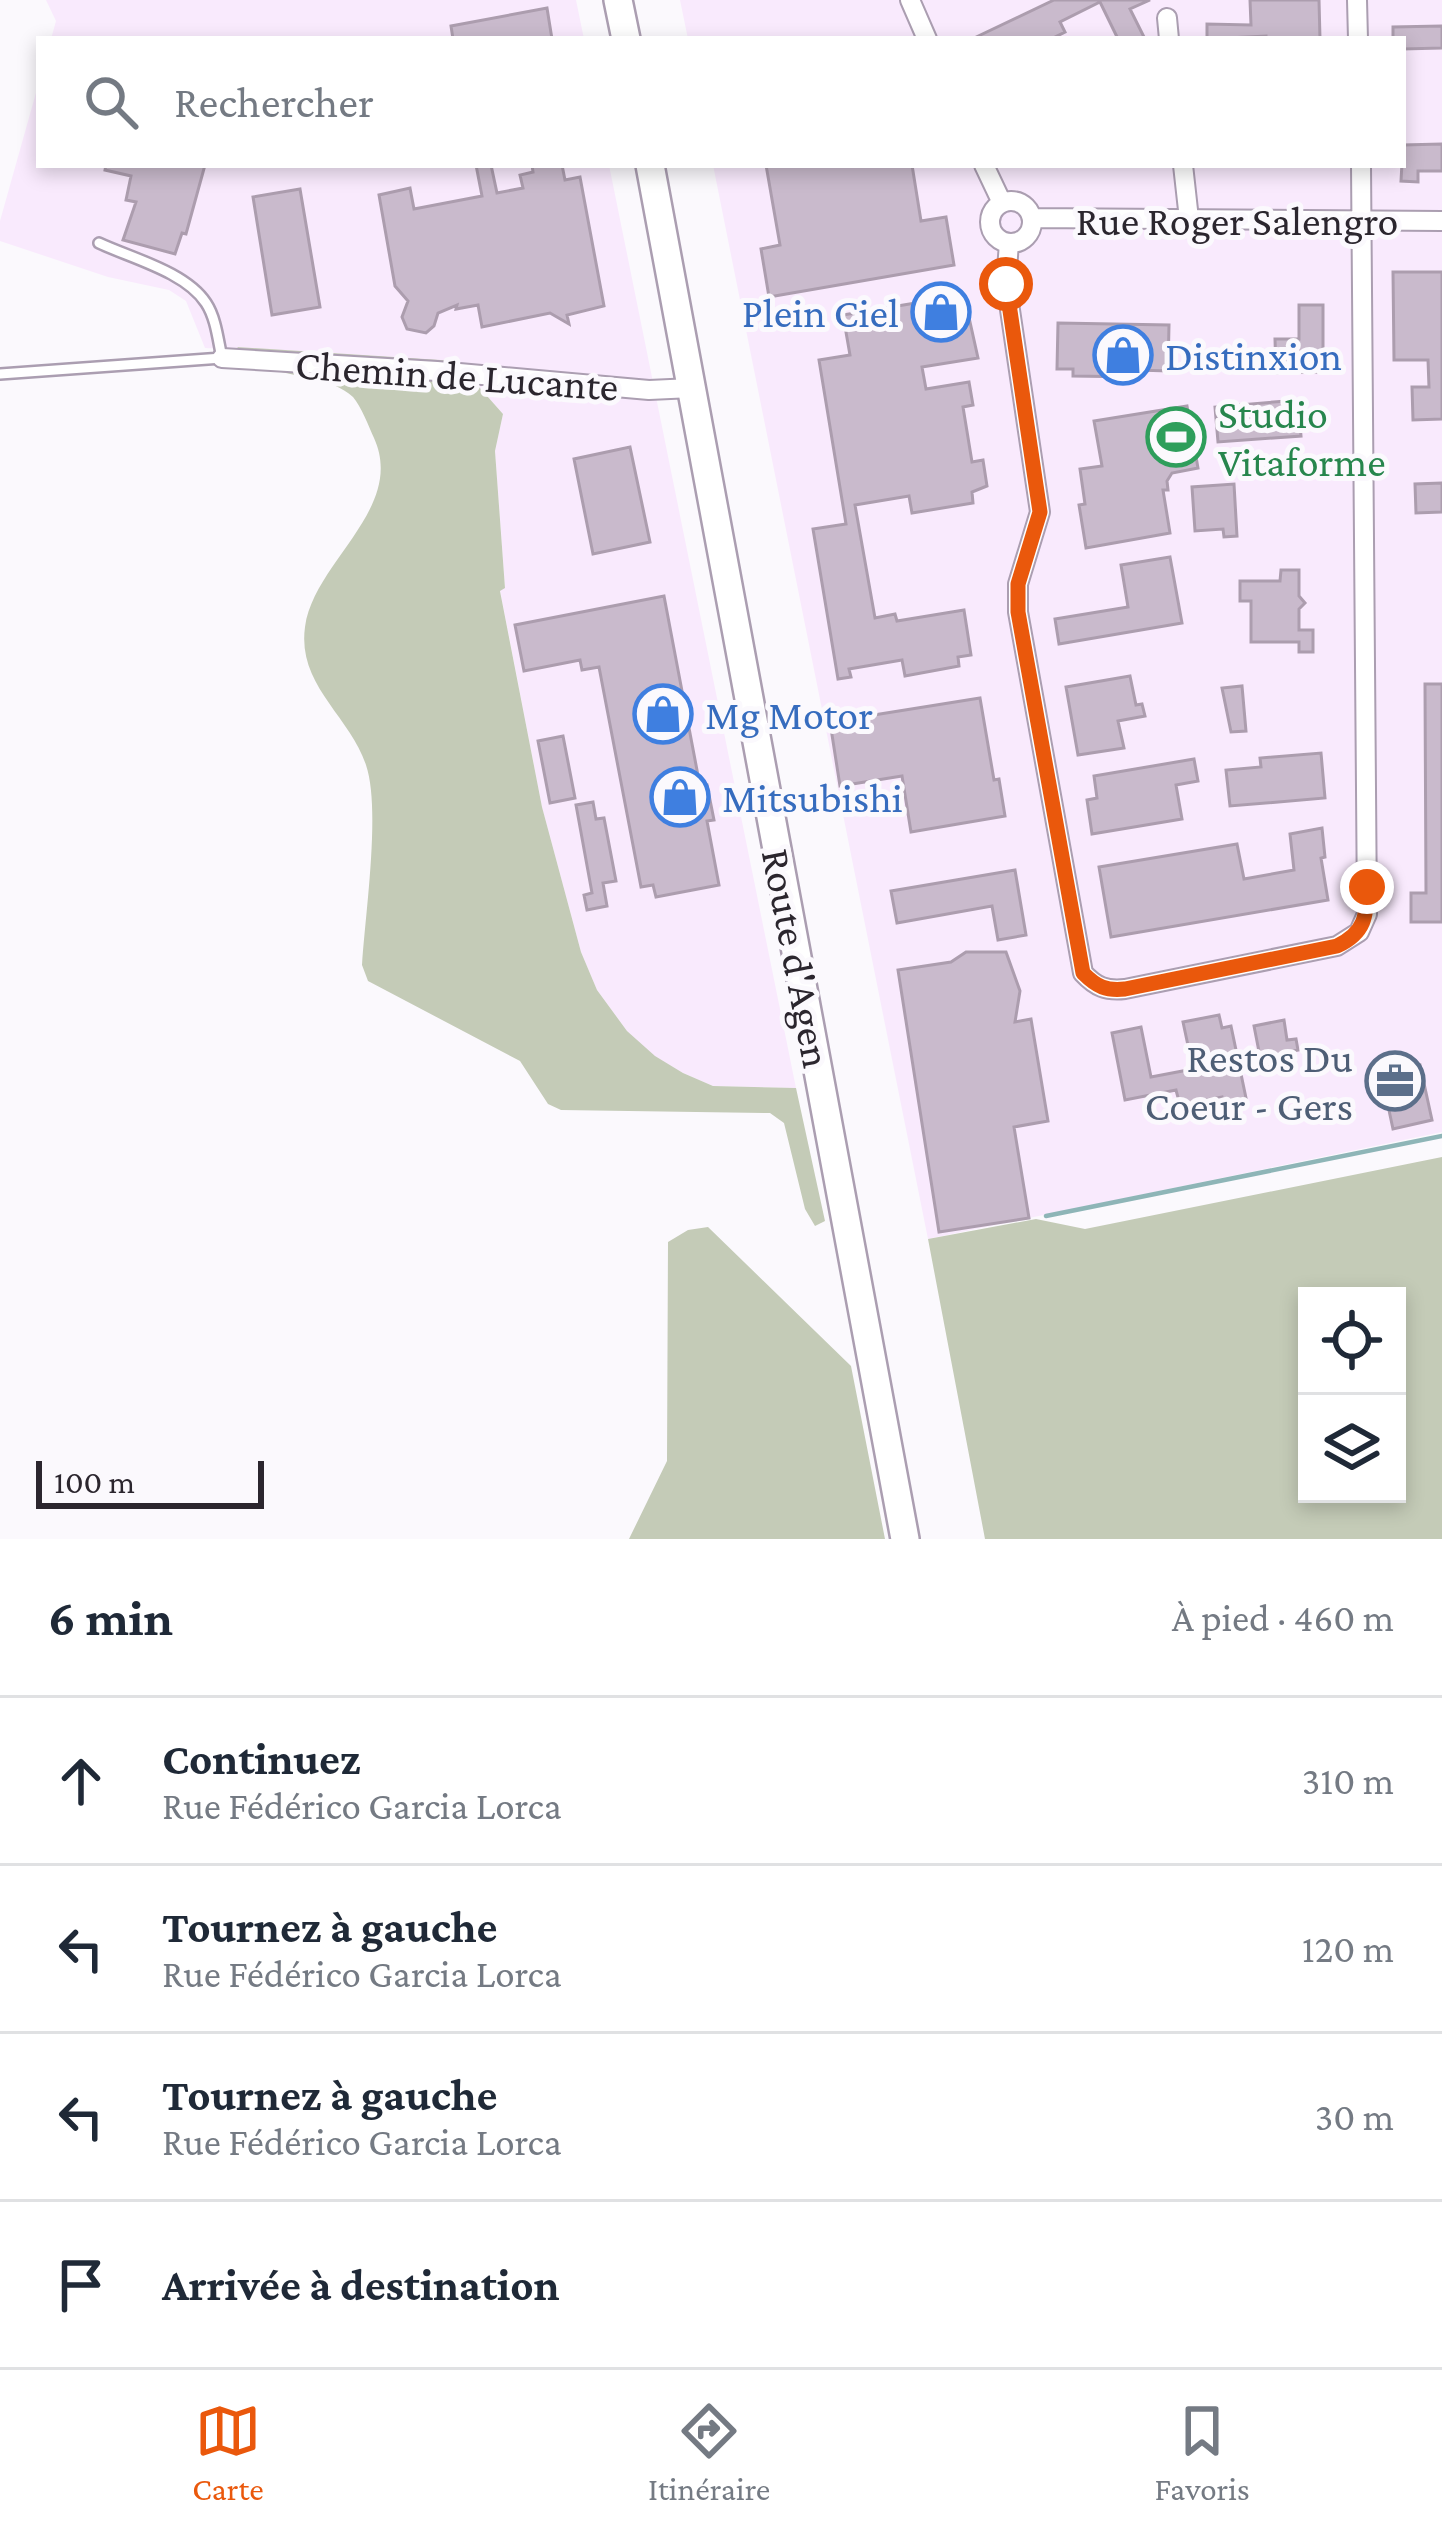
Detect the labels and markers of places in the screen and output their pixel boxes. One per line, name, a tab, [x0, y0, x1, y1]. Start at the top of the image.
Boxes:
shop icon: Plein Ciel	[910, 281, 972, 343]
place label: Plein Ciel	[742, 289, 899, 336]
shop icon: Distinxion	[1092, 324, 1154, 386]
place label: Distinxion	[1165, 332, 1342, 379]
place label: Studio Vitaforme	[1218, 390, 1386, 485]
sports icon: Studio Vitaforme	[1145, 406, 1207, 468]
shop icon: Mg Motor	[632, 683, 694, 745]
place label: Mg Motor	[705, 691, 873, 738]
shop icon: Mitsubishi	[649, 766, 711, 828]
place label: Mitsubishi	[722, 774, 903, 821]
place label: Restos Du Coeur - Gers	[1145, 1034, 1353, 1129]
office icon: Restos Du Coeur - Gers	[1364, 1050, 1426, 1112]

